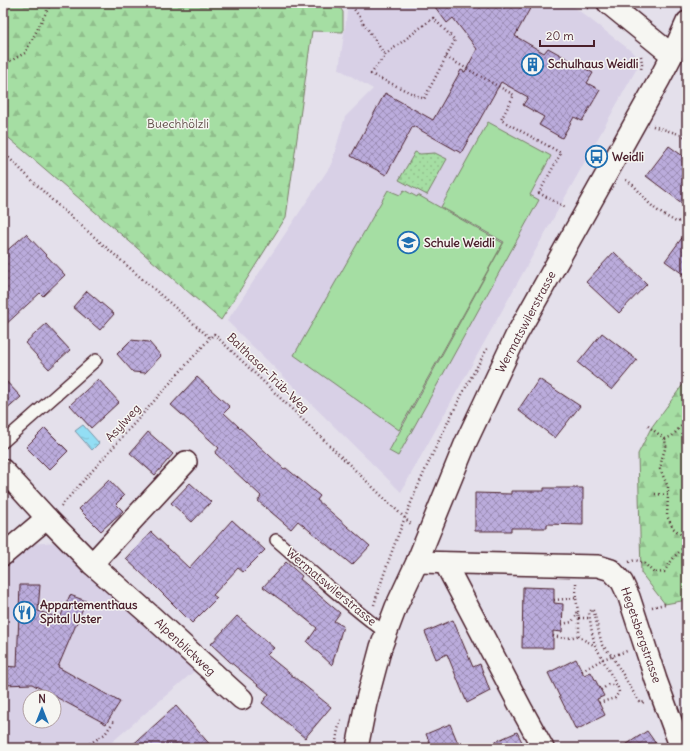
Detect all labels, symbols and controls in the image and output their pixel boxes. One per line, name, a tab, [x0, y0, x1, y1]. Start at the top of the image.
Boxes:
scale bar	[540, 22, 594, 48]
text: 20 m	[546, 28, 574, 43]
building icon: Schulhaus Weidli	[520, 51, 546, 77]
place label: Schulhaus Weidli	[548, 56, 639, 71]
park label: Buechhölzli	[147, 116, 209, 131]
bus stop icon: Weidli	[584, 144, 610, 170]
place label: Weidli	[612, 149, 644, 164]
school or university icon: Schule Weidli	[396, 230, 422, 256]
place label: Schule Weidli	[424, 235, 495, 250]
street label: Wermatswilerstrasse	[492, 268, 559, 375]
street label: Balthasar-Trüb-Weg	[224, 330, 313, 416]
street label: Asylweg	[102, 401, 143, 445]
street label: Wermatswilerstrasse	[283, 544, 380, 629]
street label: Hegetsbergstrasse	[618, 585, 665, 685]
place label: Appartementhaus Spital Uster	[40, 597, 138, 627]
restaurant icon: Appartementhaus Spital Uster	[11, 599, 37, 625]
street label: Alpenblickweg	[152, 615, 219, 679]
north arrow	[22, 689, 62, 729]
text: N	[38, 692, 46, 706]

